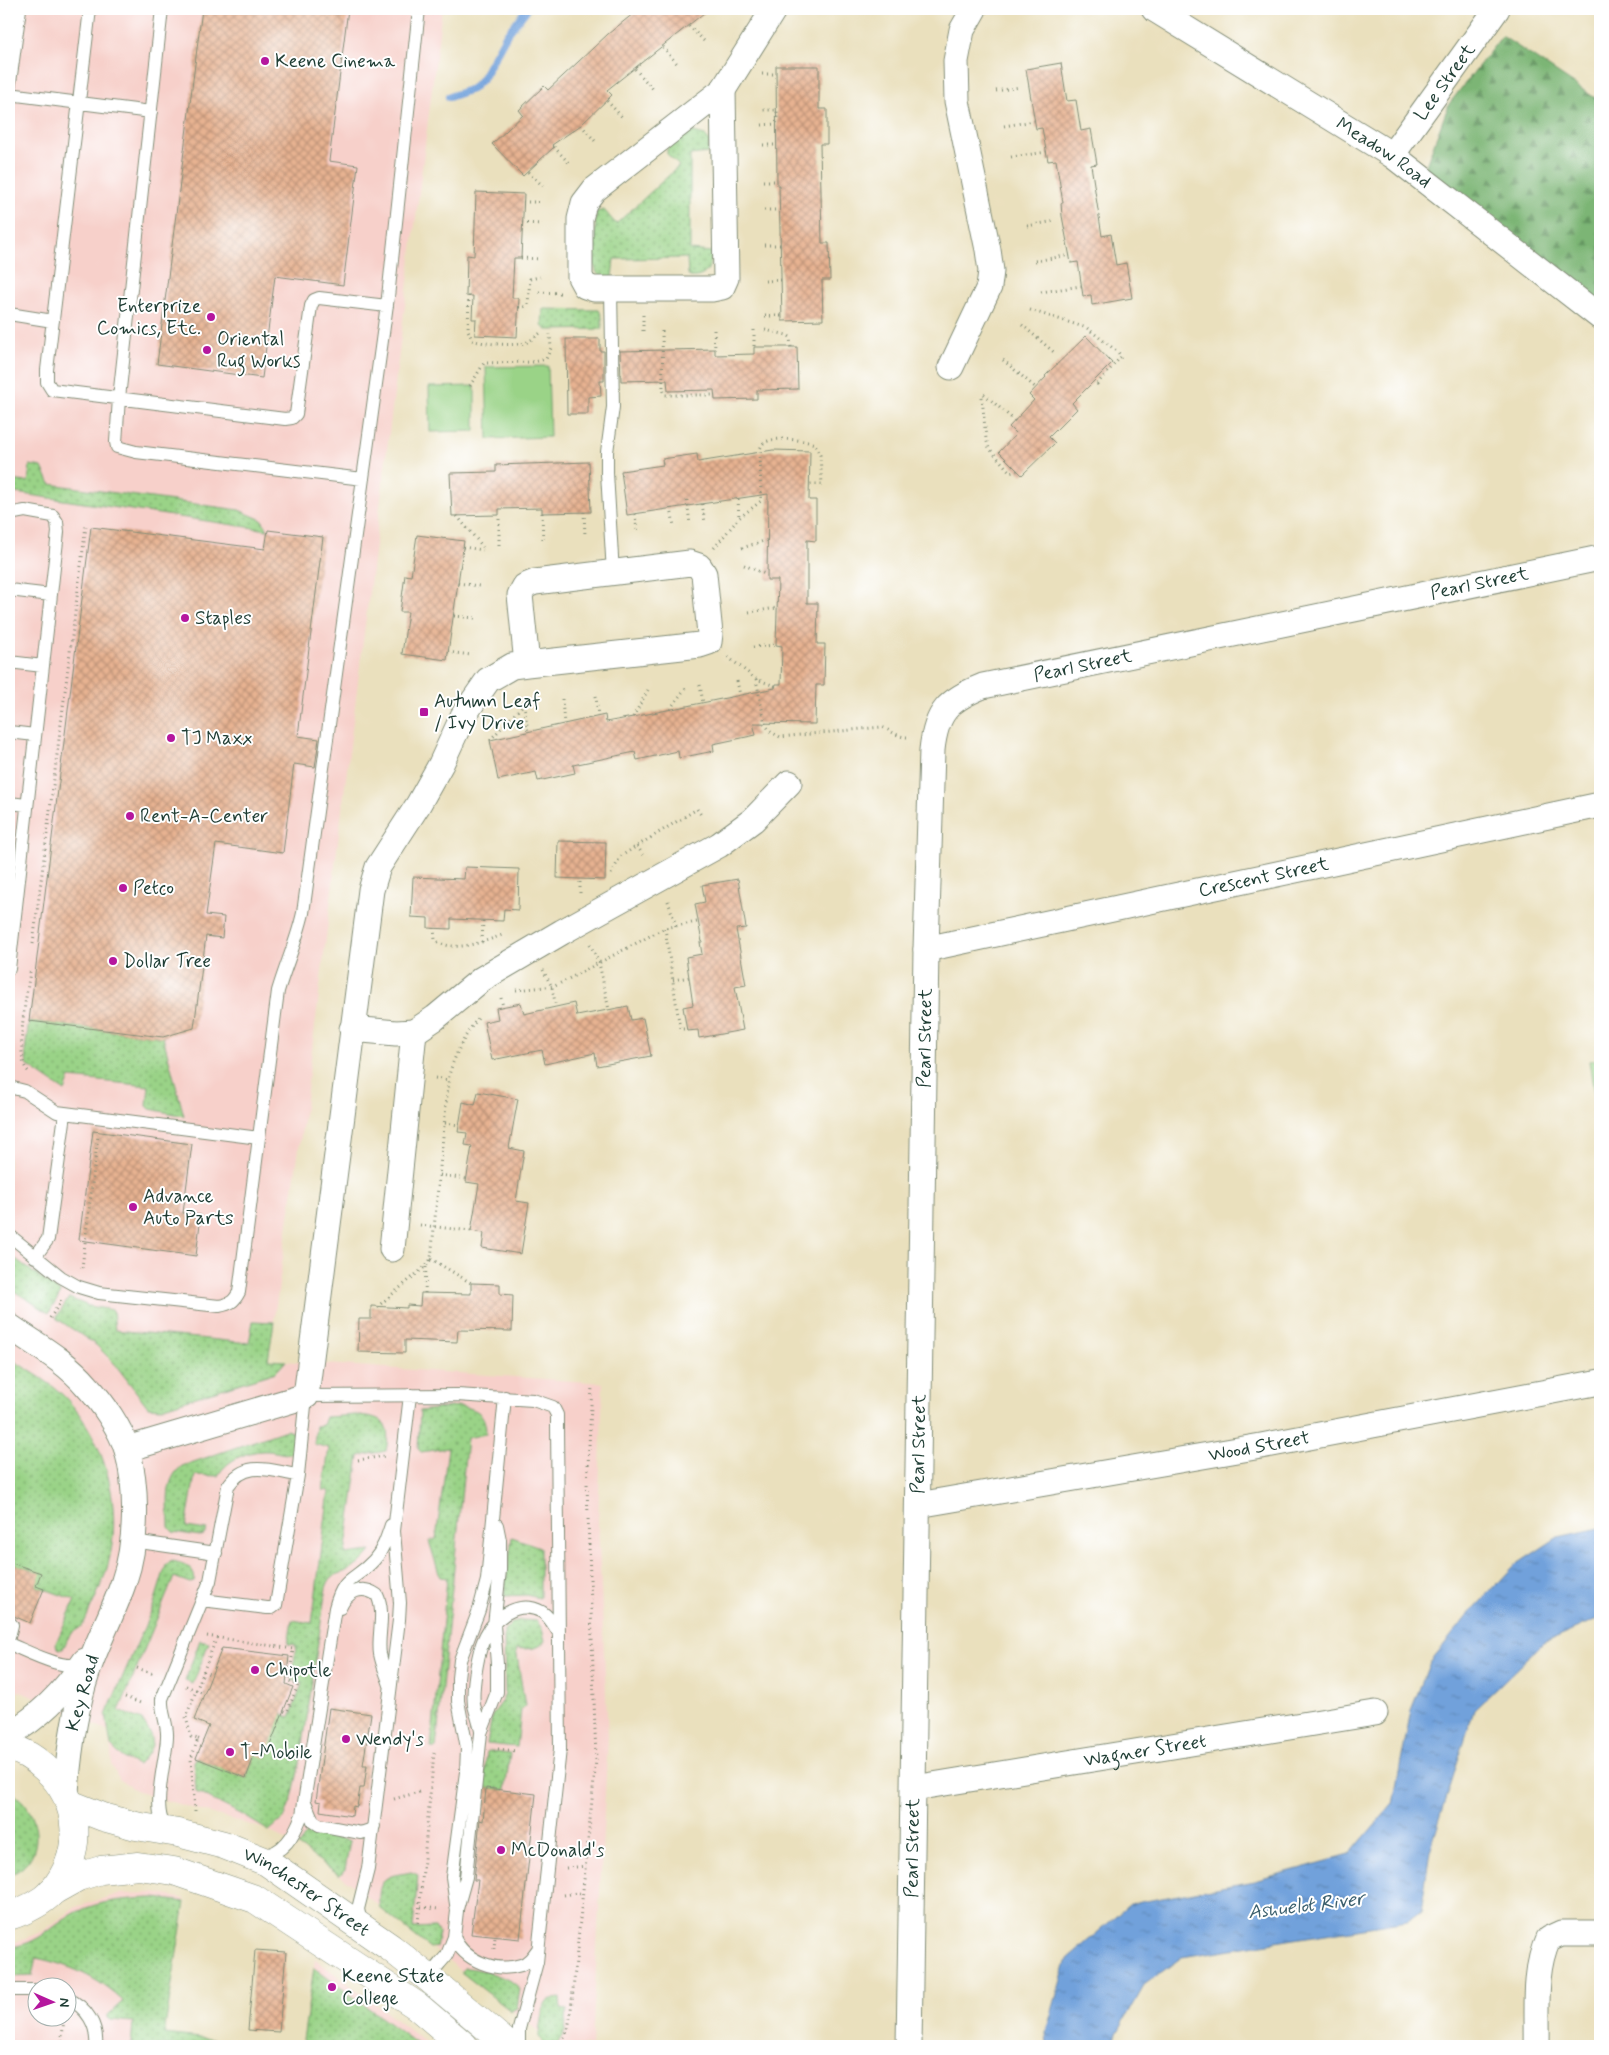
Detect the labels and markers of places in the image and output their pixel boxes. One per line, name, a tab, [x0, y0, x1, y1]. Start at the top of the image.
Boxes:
place label: Keene Cinema	[275, 49, 396, 74]
marker: Keene Cinema	[259, 55, 271, 67]
place label: Enterprize Comics, Etc.	[97, 294, 201, 341]
marker: Enterprize Comics, Etc.	[205, 311, 217, 323]
place label: Oriental Rug Works	[217, 327, 301, 377]
marker: Oriental Rug Works	[201, 344, 213, 356]
place label: Staples	[195, 606, 252, 631]
marker: Staples	[179, 612, 191, 624]
place label: Autumn Leaf / Ivy Drive	[434, 689, 540, 736]
marker: Autumn Leaf / Ivy Drive	[418, 706, 430, 718]
place label: TJ Maxx	[181, 726, 252, 751]
marker: TJ Maxx	[165, 732, 177, 744]
place label: Rent-A-Center	[140, 804, 268, 829]
marker: Rent-A-Center	[124, 810, 136, 822]
place label: Petco	[133, 876, 174, 901]
marker: Petco	[117, 882, 129, 894]
place label: Dollar Tree	[123, 949, 211, 974]
marker: Dollar Tree	[107, 955, 119, 967]
place label: Advance Auto Parts	[143, 1184, 233, 1231]
marker: Advance Auto Parts	[127, 1201, 139, 1213]
place label: Chipotle	[265, 1658, 331, 1683]
marker: Chipotle	[249, 1664, 261, 1676]
place label: Wendy's	[356, 1727, 425, 1753]
marker: Wendy's	[340, 1733, 352, 1745]
place label: T-Mobile	[240, 1740, 312, 1765]
marker: T-Mobile	[224, 1746, 236, 1758]
place label: McDonald's	[511, 1838, 605, 1863]
marker: McDonald's	[495, 1844, 507, 1856]
place label: Keene State College	[342, 1964, 444, 2012]
marker: Keene State College	[326, 1981, 338, 1993]

